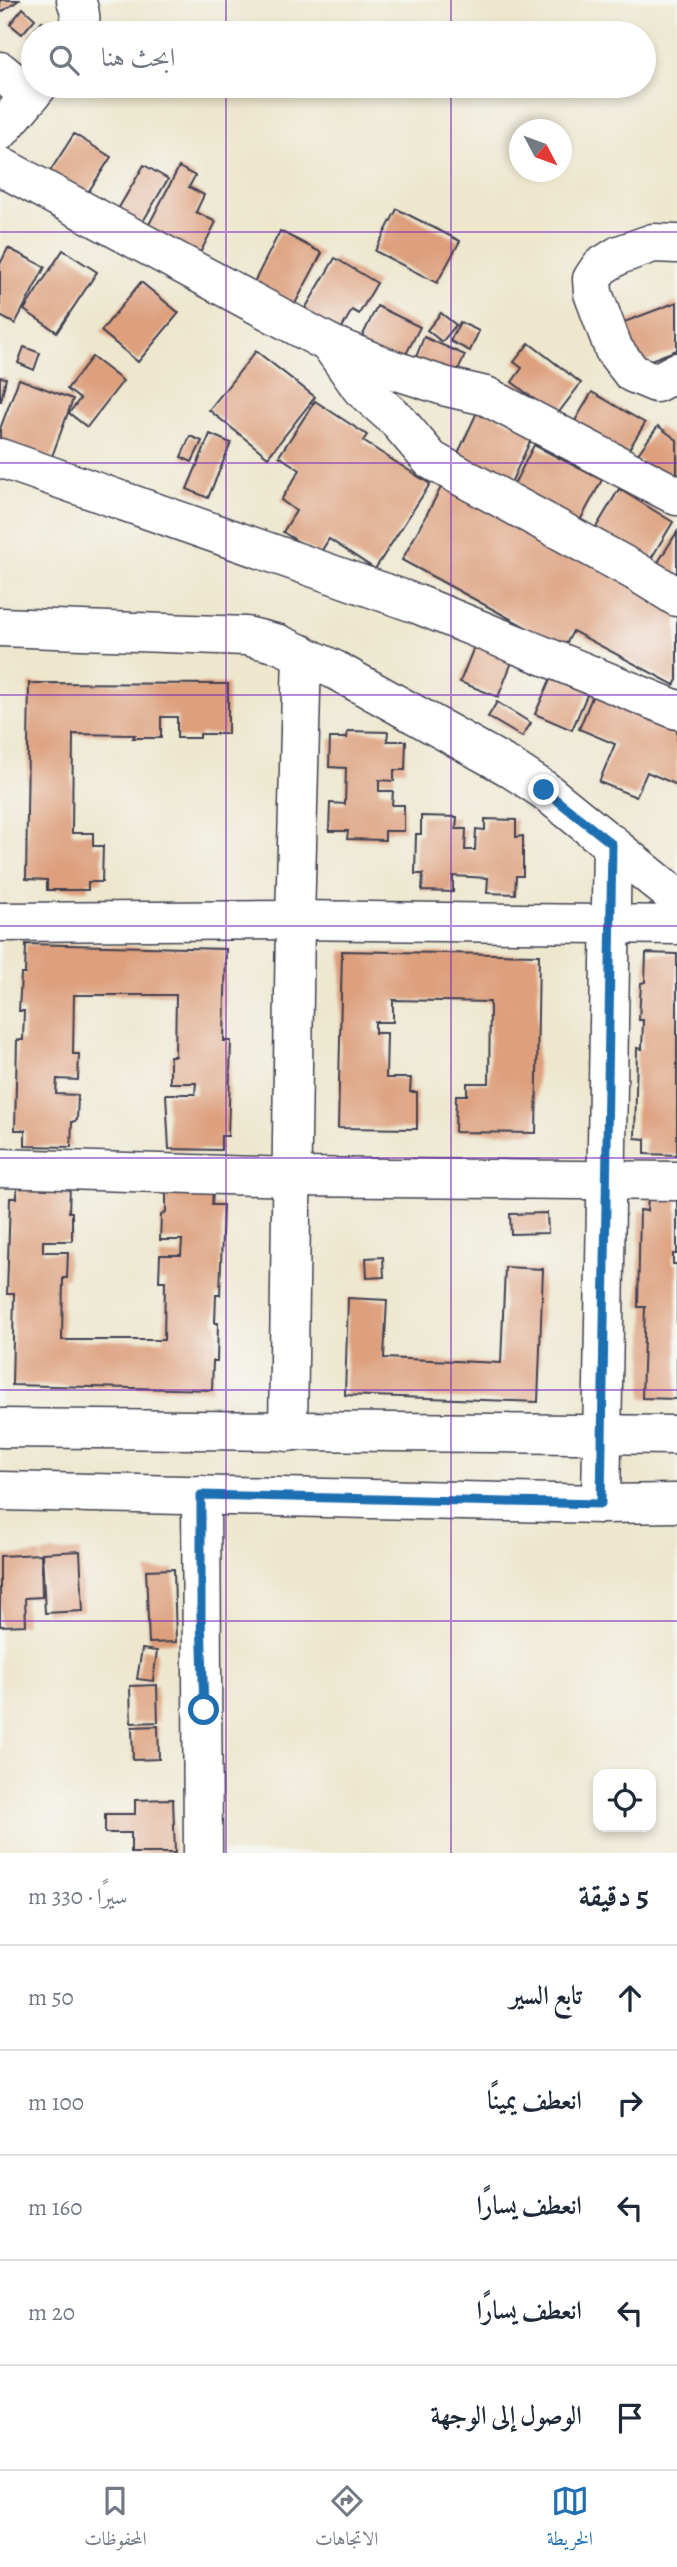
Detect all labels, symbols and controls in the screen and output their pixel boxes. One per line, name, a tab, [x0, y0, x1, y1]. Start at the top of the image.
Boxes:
search box	[21, 21, 656, 98]
text: ابحث هنا	[101, 40, 176, 75]
icon: search	[45, 41, 83, 79]
north arrow	[509, 119, 572, 182]
route end	[528, 774, 559, 805]
route start	[188, 1694, 219, 1725]
map controls	[593, 1769, 656, 1832]
button: locate	[593, 1769, 656, 1832]
text: 5 دقيقة	[579, 1876, 649, 1916]
text: سيرًا · 330 m	[28, 1881, 127, 1912]
text: تابع السير	[510, 1978, 582, 2013]
icon: ahead	[611, 1979, 649, 2017]
text: 50 m	[28, 1982, 74, 2013]
text: انعطف يمينًا	[487, 2083, 582, 2118]
icon: right	[611, 2084, 649, 2122]
text: 100 m	[28, 2087, 84, 2118]
text: انعطف يسارًا	[476, 2188, 582, 2223]
icon: left	[611, 2189, 649, 2227]
text: 160 m	[28, 2192, 82, 2223]
text: انعطف يسارًا	[476, 2293, 582, 2328]
icon: left	[611, 2294, 649, 2332]
text: 20 m	[28, 2297, 75, 2328]
text: الوصول إلى الوجهة	[430, 2398, 582, 2433]
icon: arrive	[611, 2399, 649, 2437]
tab: المحفوظات	[84, 2482, 147, 2557]
tab: الاتجاهات	[315, 2482, 378, 2557]
tab: الخريطة	[547, 2482, 593, 2557]

